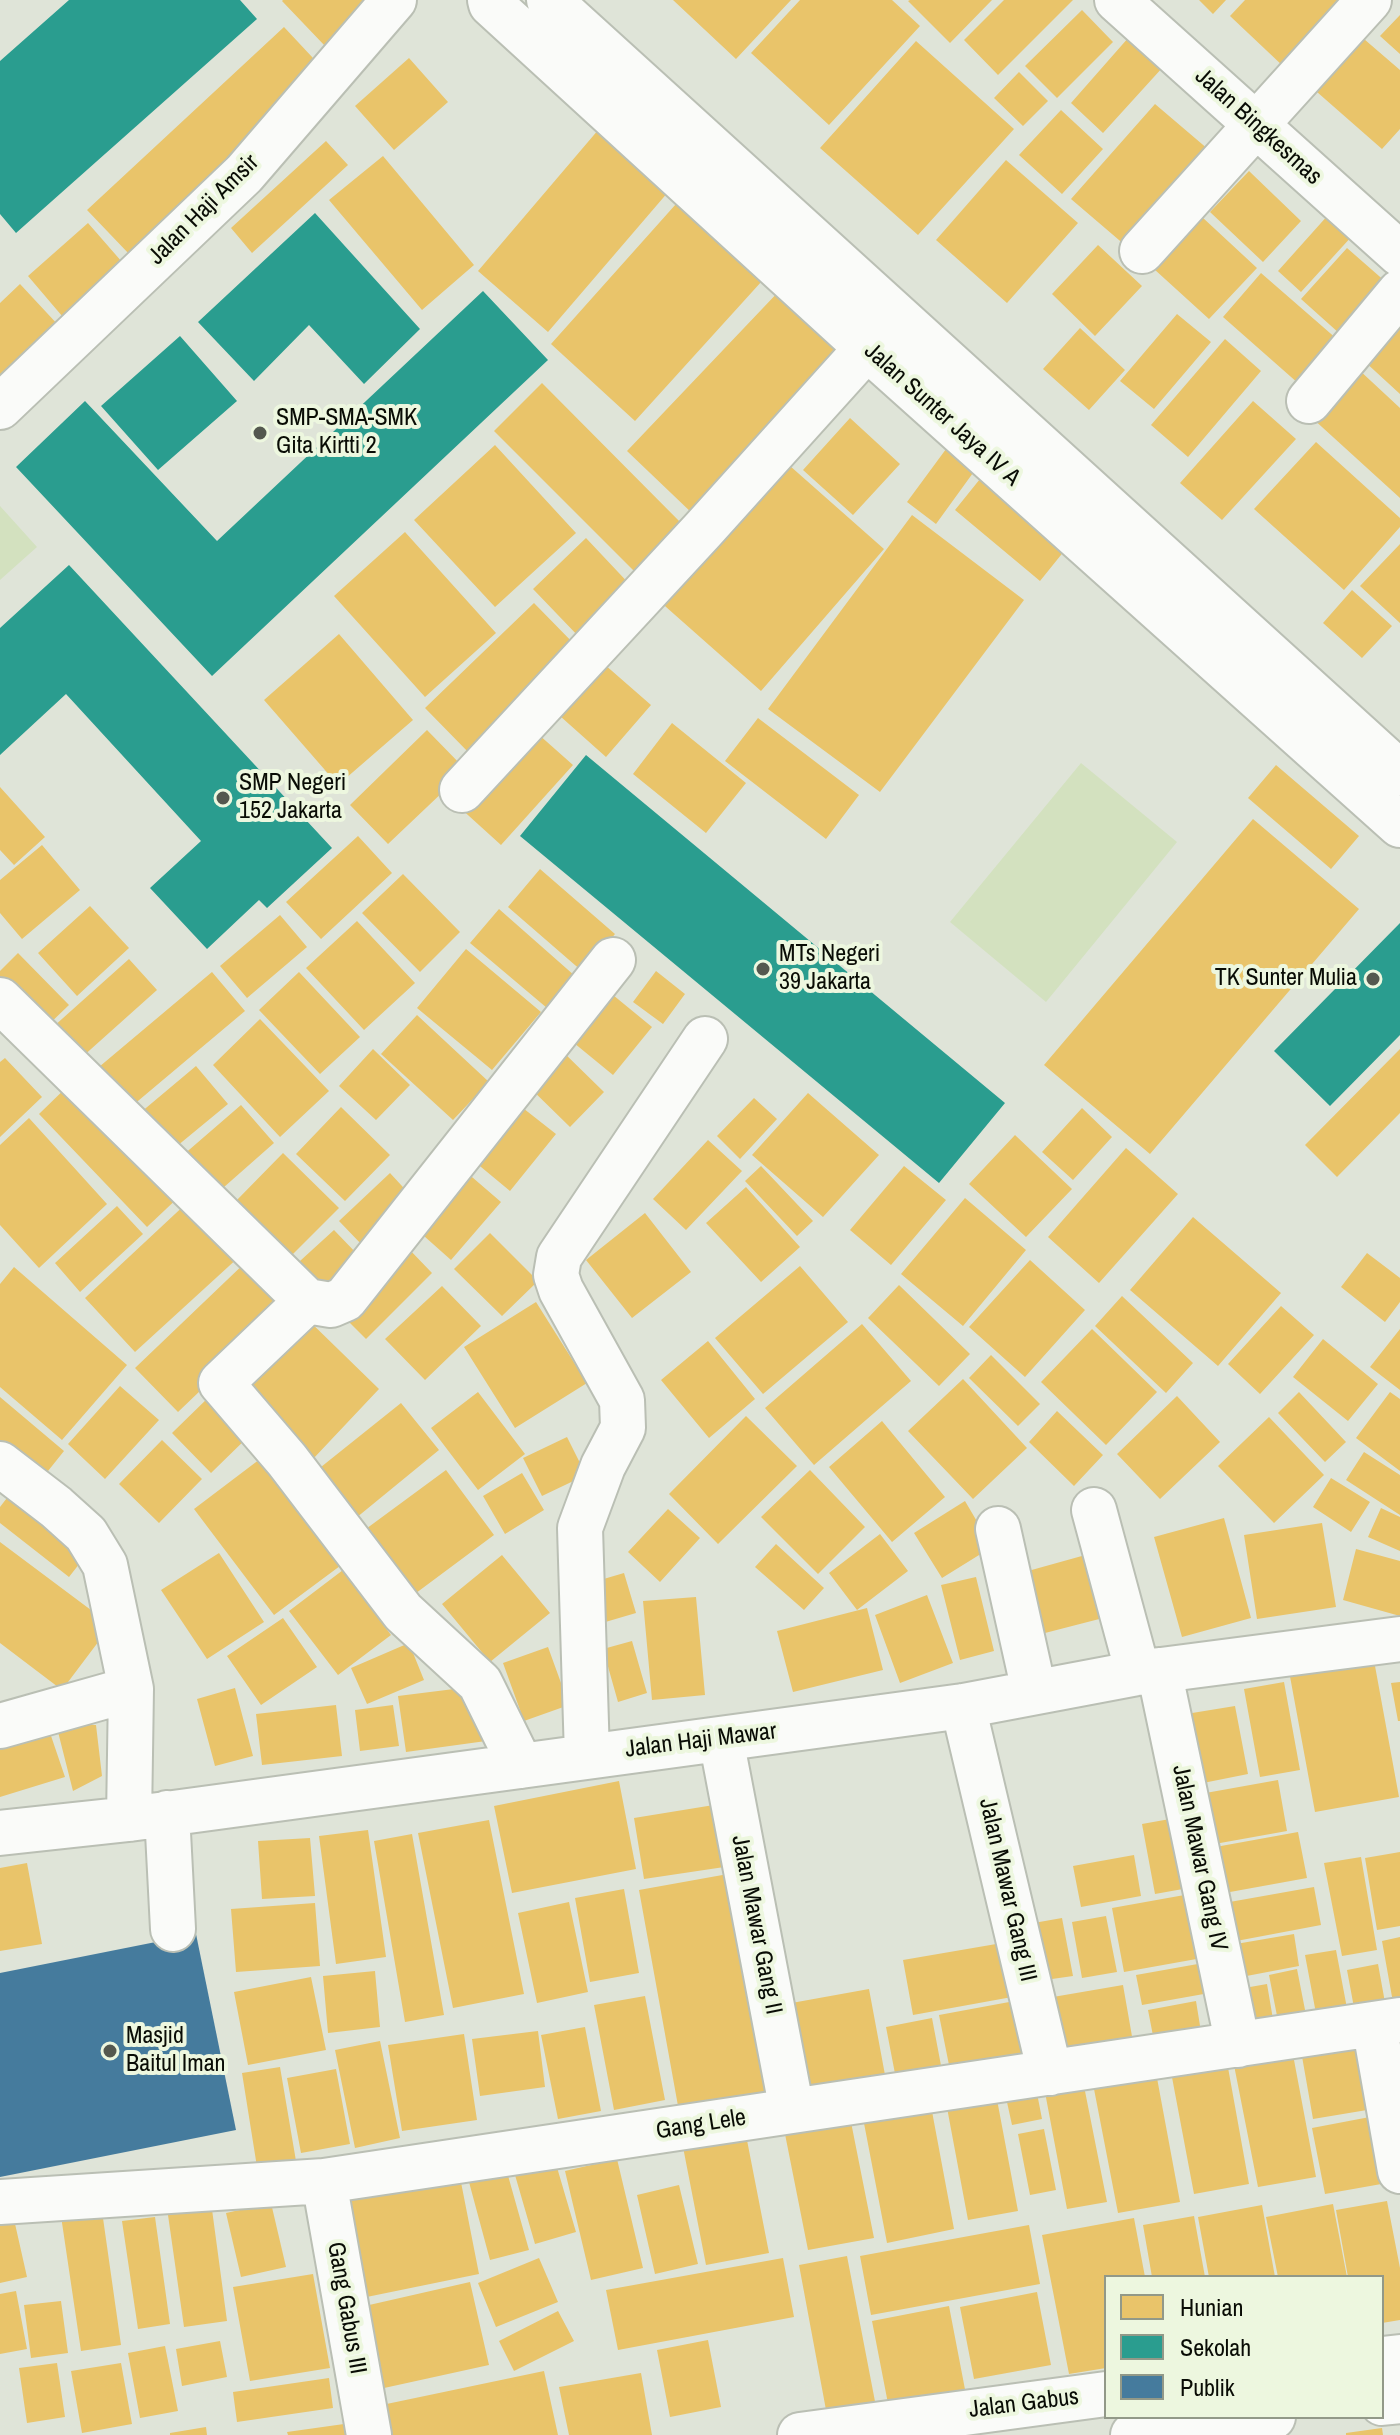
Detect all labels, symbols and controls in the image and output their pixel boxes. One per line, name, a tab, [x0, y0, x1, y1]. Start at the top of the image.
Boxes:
street label: Jalan Bingkesmas	[1189, 63, 1327, 191]
street label: Jalan Haji Amsir	[143, 149, 265, 271]
street label: Jalan Sunter Jaya IV A	[858, 337, 1026, 493]
place label: SMP-SMA-SMK Gita Kirtti 2	[276, 405, 417, 461]
marker: SMP-SMA-SMK Gita Kirtti 2	[251, 424, 269, 442]
place label: SMP Negeri 152 Jakarta	[239, 770, 346, 826]
marker: SMP Negeri 152 Jakarta	[214, 789, 232, 807]
place label: MTs Negeri 39 Jakarta	[779, 941, 880, 997]
marker: MTs Negeri 39 Jakarta	[754, 960, 772, 978]
place label: TK Sunter Mulia	[1215, 965, 1357, 993]
marker: TK Sunter Mulia	[1364, 970, 1382, 988]
street label: Jalan Haji Mawar	[624, 1717, 778, 1765]
street label: Jalan Mawar Gang IV	[1165, 1762, 1233, 1954]
street label: Jalan Mawar Gang III	[972, 1796, 1042, 1984]
street label: Jalan Mawar Gang II	[725, 1833, 787, 2017]
place label: Masjid Baitul Iman	[126, 2023, 226, 2079]
marker: Masjid Baitul Iman	[101, 2042, 119, 2060]
street label: Gang Lele	[654, 2104, 748, 2146]
street label: Gang Gabus III	[320, 2240, 372, 2376]
legend	[1104, 2275, 1384, 2419]
text: Hunian	[1180, 2291, 1243, 2323]
text: Sekolah	[1180, 2331, 1251, 2363]
text: Publik	[1180, 2371, 1235, 2403]
street label: Jalan Gabus	[967, 2383, 1081, 2425]

